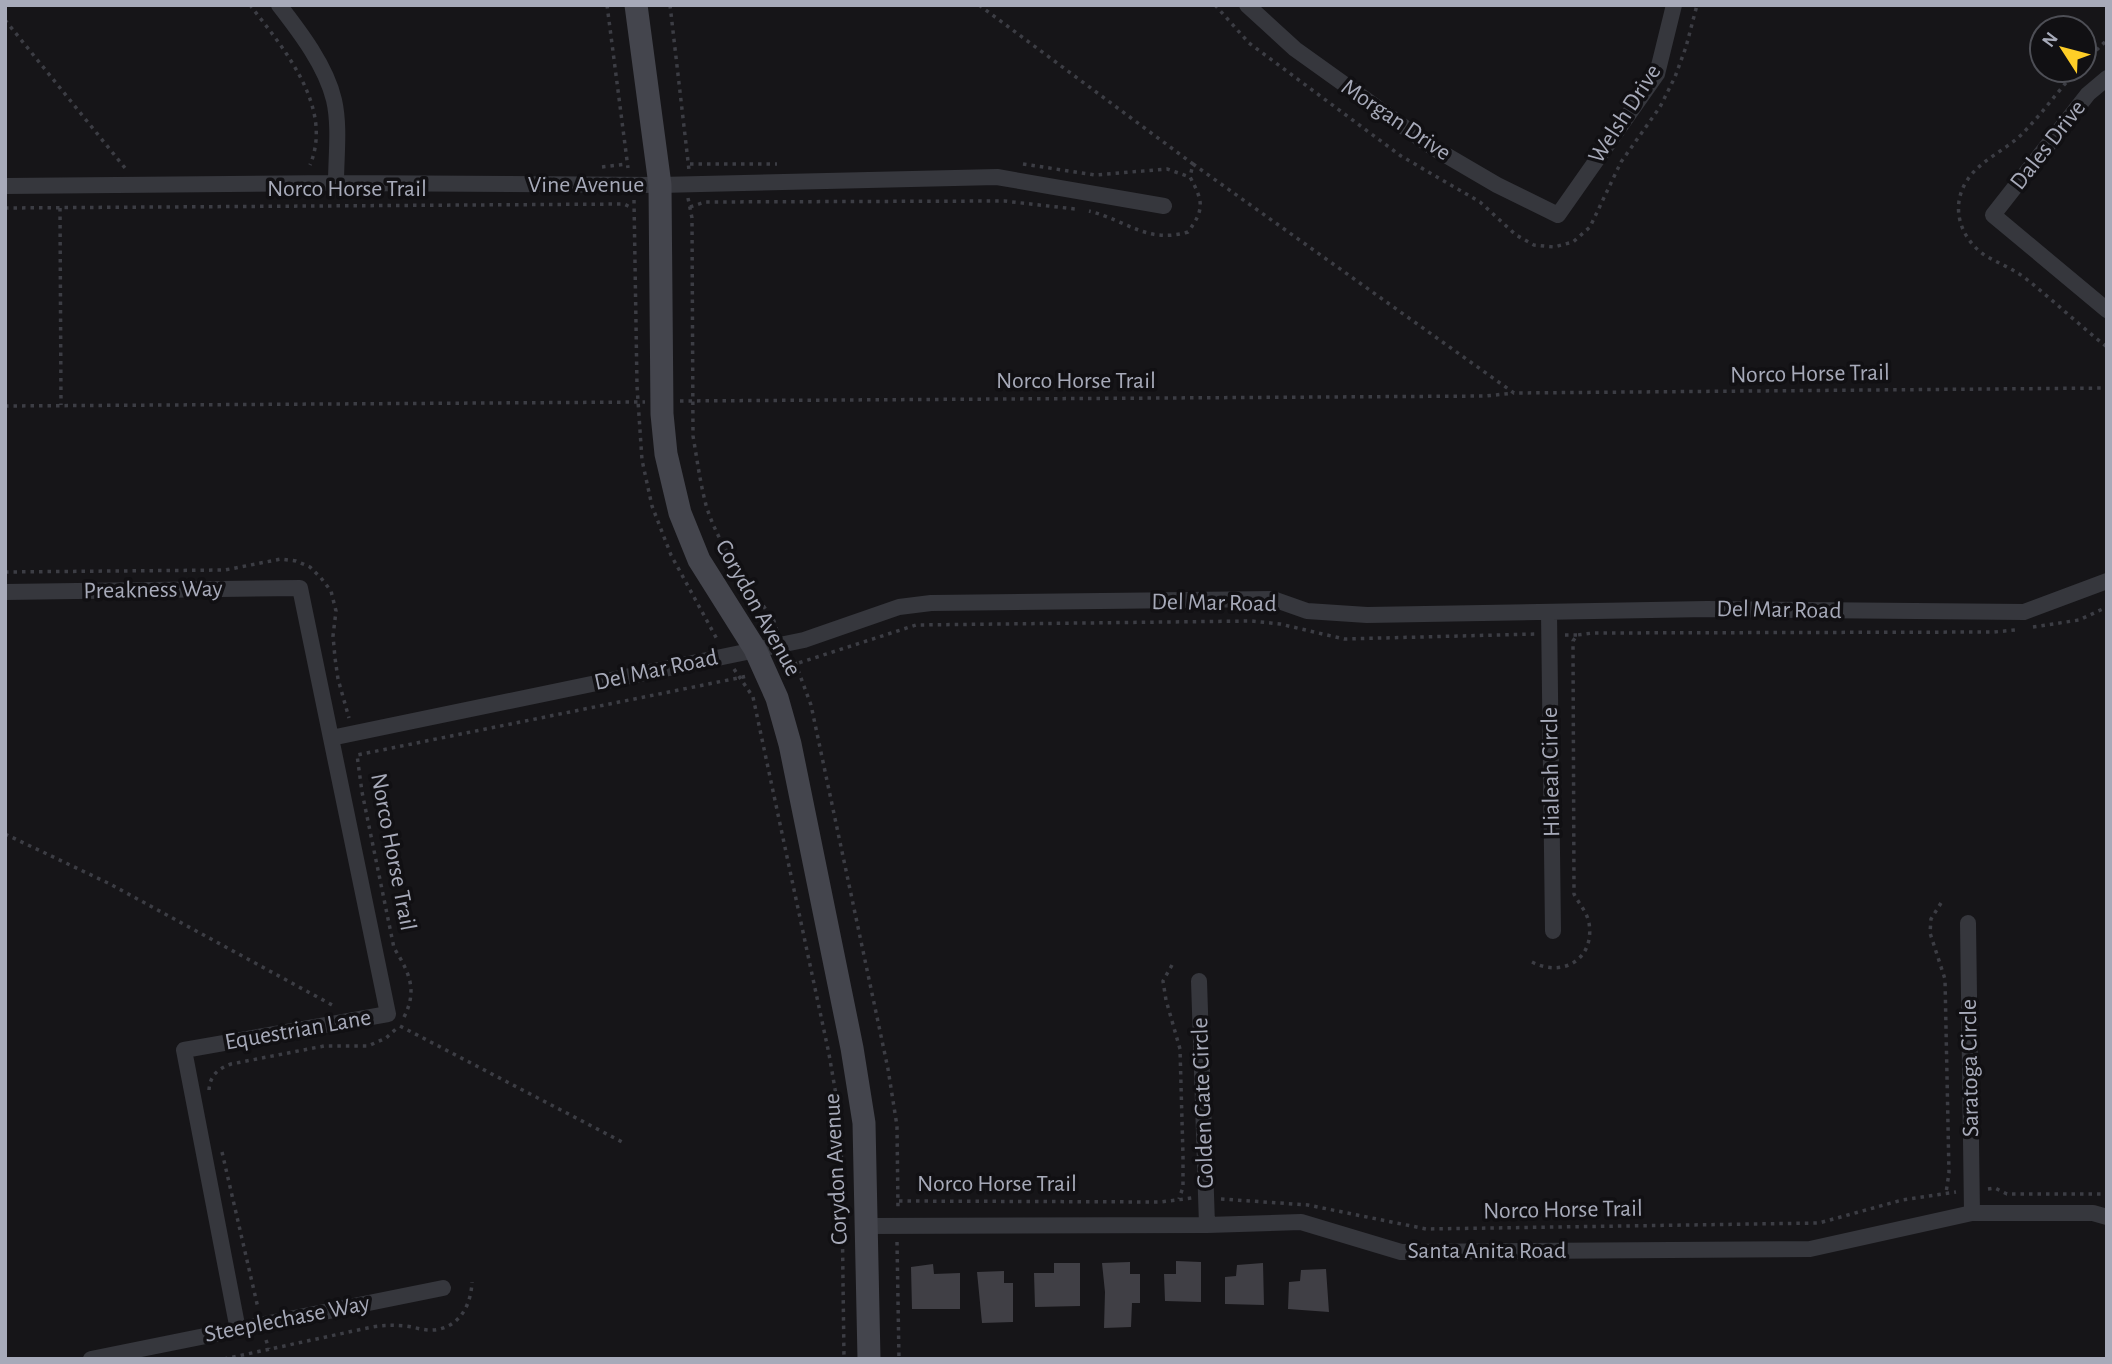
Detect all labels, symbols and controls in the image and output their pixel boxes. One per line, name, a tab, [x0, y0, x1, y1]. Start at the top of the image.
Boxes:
north arrow	[2028, 14, 2098, 84]
text: N	[2039, 29, 2062, 51]
street label: Welsh Drive	[1584, 60, 1666, 168]
street label: Morgan Drive	[1337, 75, 1455, 165]
street label: Dales Drive	[2006, 96, 2090, 194]
street label: Vine Avenue	[528, 173, 644, 197]
street label: Norco Horse Trail	[267, 177, 427, 201]
street label: Norco Horse Trail	[1730, 361, 1890, 387]
street label: Norco Horse Trail	[996, 369, 1156, 393]
street label: Corydon Avenue	[711, 536, 805, 680]
street label: Preakness Way	[83, 577, 223, 603]
street label: Del Mar Road	[1151, 590, 1277, 616]
street label: Del Mar Road	[1716, 597, 1842, 623]
street label: Del Mar Road	[592, 645, 720, 695]
street label: Hialeah Circle	[1538, 707, 1564, 837]
street label: Norco Horse Trail	[366, 771, 420, 933]
street label: Saratoga Circle	[1957, 999, 1983, 1137]
street label: Equestrian Lane	[223, 1005, 373, 1055]
street label: Golden Gate Circle	[1188, 1017, 1218, 1189]
street label: Corydon Avenue	[820, 1093, 852, 1245]
street label: Norco Horse Trail	[917, 1172, 1077, 1196]
street label: Norco Horse Trail	[1483, 1197, 1643, 1223]
street label: Santa Anita Road	[1407, 1239, 1567, 1263]
street label: Steeplechase Way	[202, 1291, 372, 1347]

